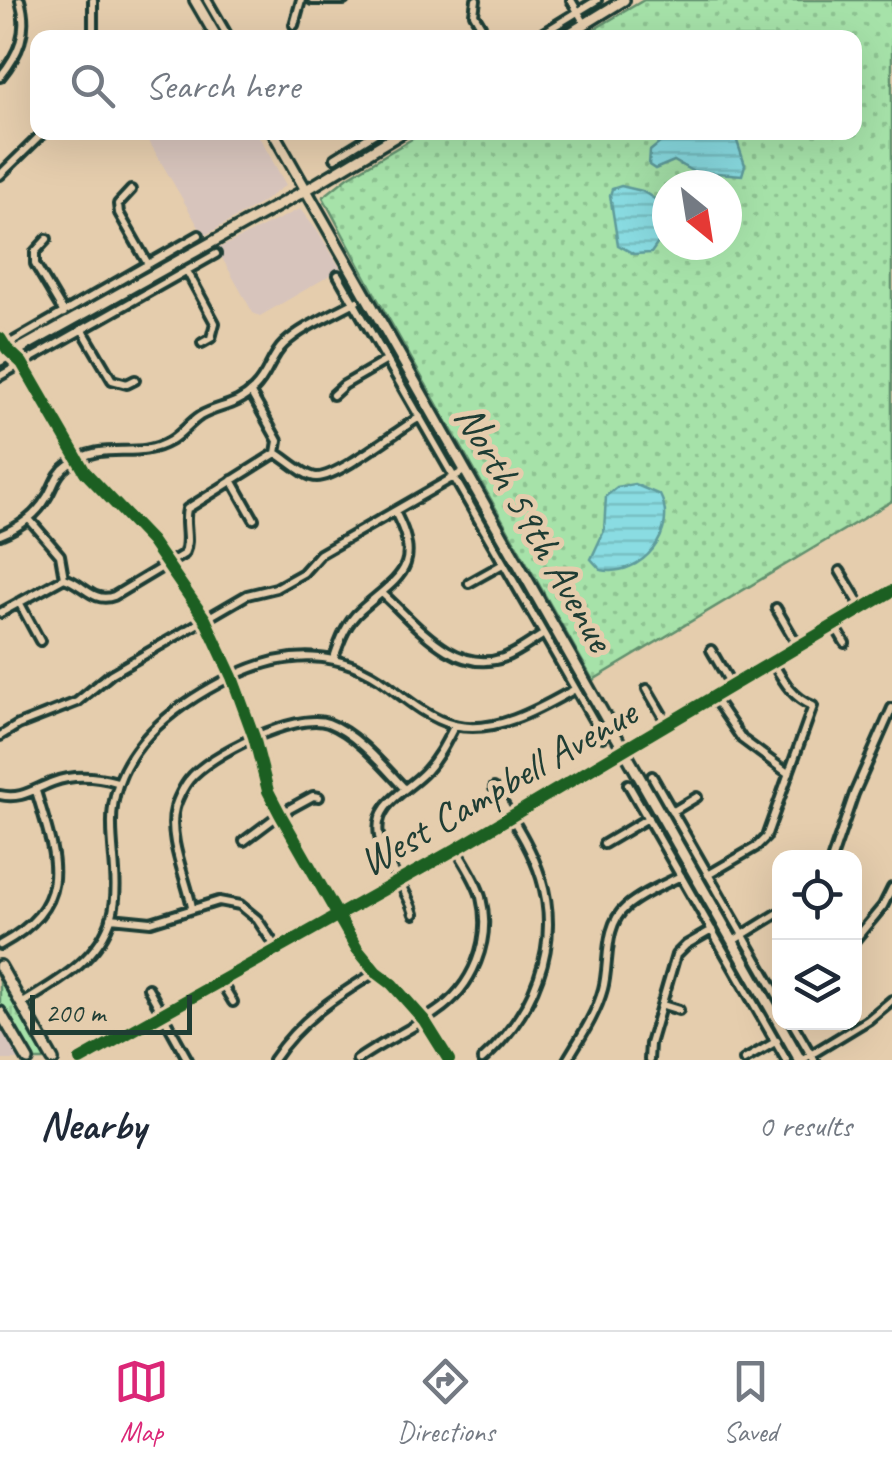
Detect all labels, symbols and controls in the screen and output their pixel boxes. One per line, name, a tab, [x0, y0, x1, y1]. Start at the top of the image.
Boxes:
search box	[30, 30, 862, 140]
icon: search	[65, 58, 120, 113]
text: Search here	[145, 62, 300, 109]
north arrow	[652, 170, 742, 260]
street label: North 59th Avenue	[443, 395, 628, 662]
street label: West Campbell Avenue	[349, 685, 648, 888]
map controls	[772, 850, 862, 1030]
button: locate	[772, 850, 862, 940]
button: layers	[772, 940, 862, 1030]
scale bar	[30, 990, 192, 1034]
text: 200 m	[45, 995, 105, 1030]
text: Nearby	[40, 1099, 146, 1152]
text: 0 results	[758, 1105, 852, 1146]
tab: Map	[114, 1354, 169, 1449]
tab: Directions	[397, 1354, 495, 1449]
tab: Saved	[723, 1354, 778, 1449]

